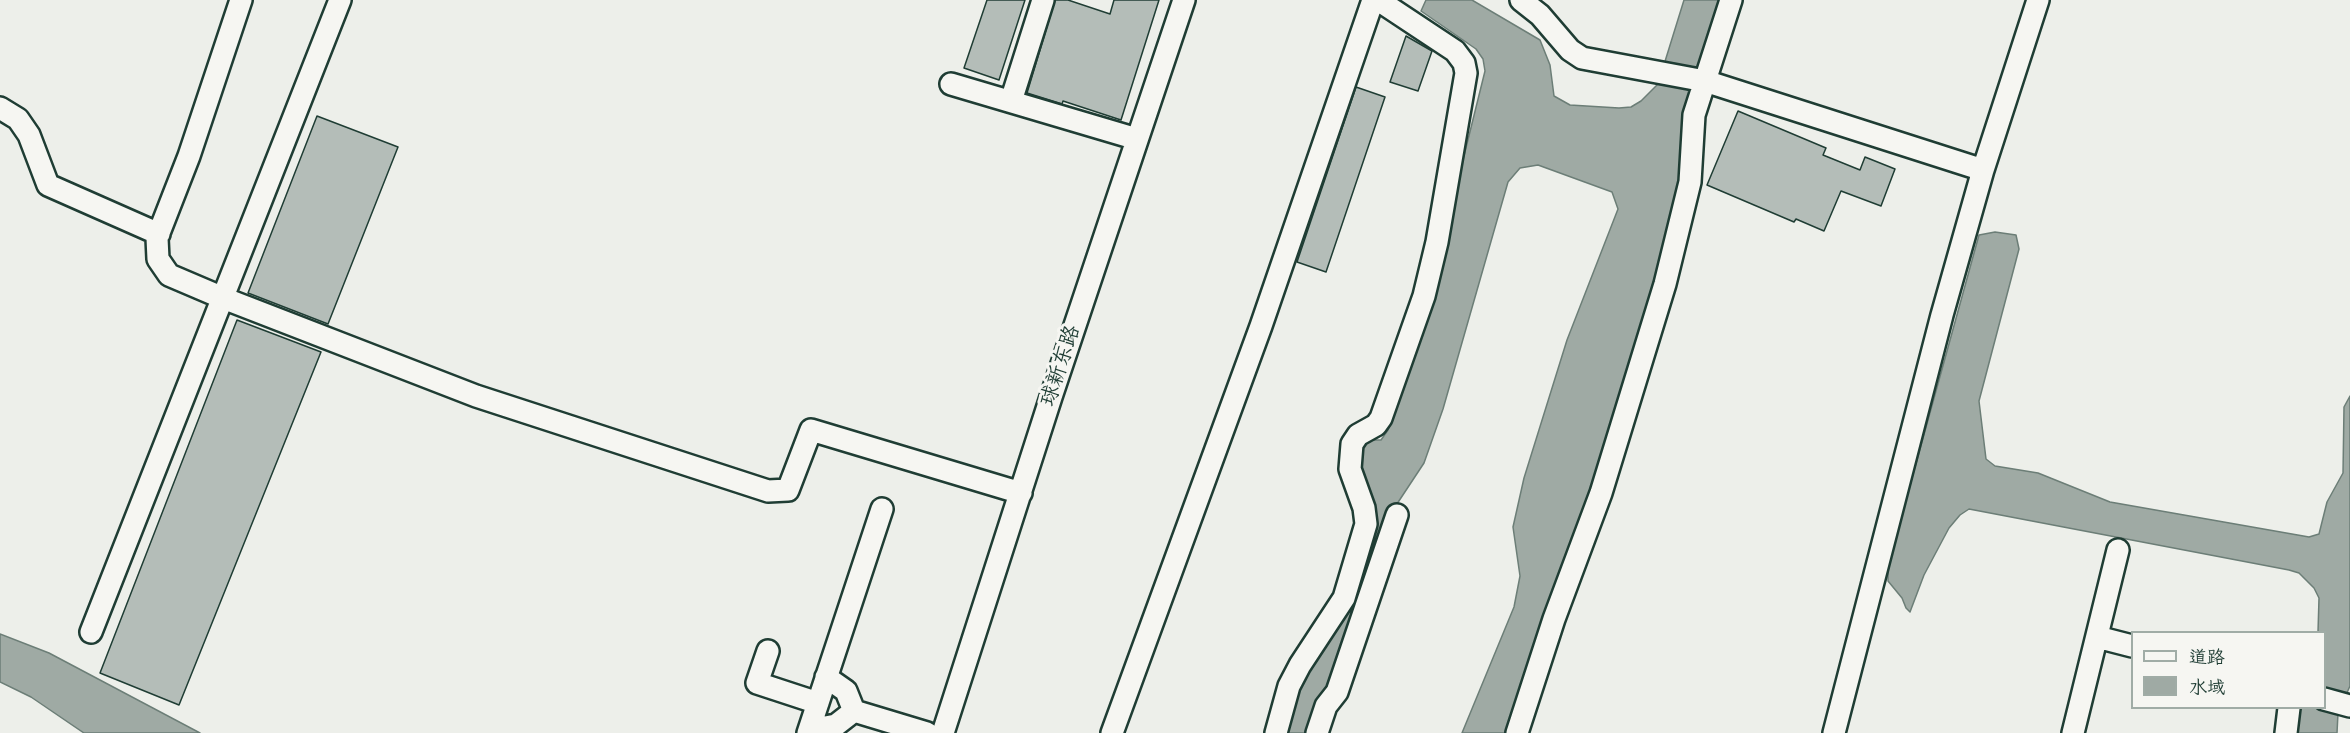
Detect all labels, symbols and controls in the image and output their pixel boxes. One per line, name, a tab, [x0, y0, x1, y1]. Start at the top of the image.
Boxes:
street label: 球新东路	[1036, 322, 1086, 410]
legend	[2131, 631, 2326, 709]
text: 道路	[2189, 647, 2225, 668]
text: 水域	[2189, 677, 2225, 698]

